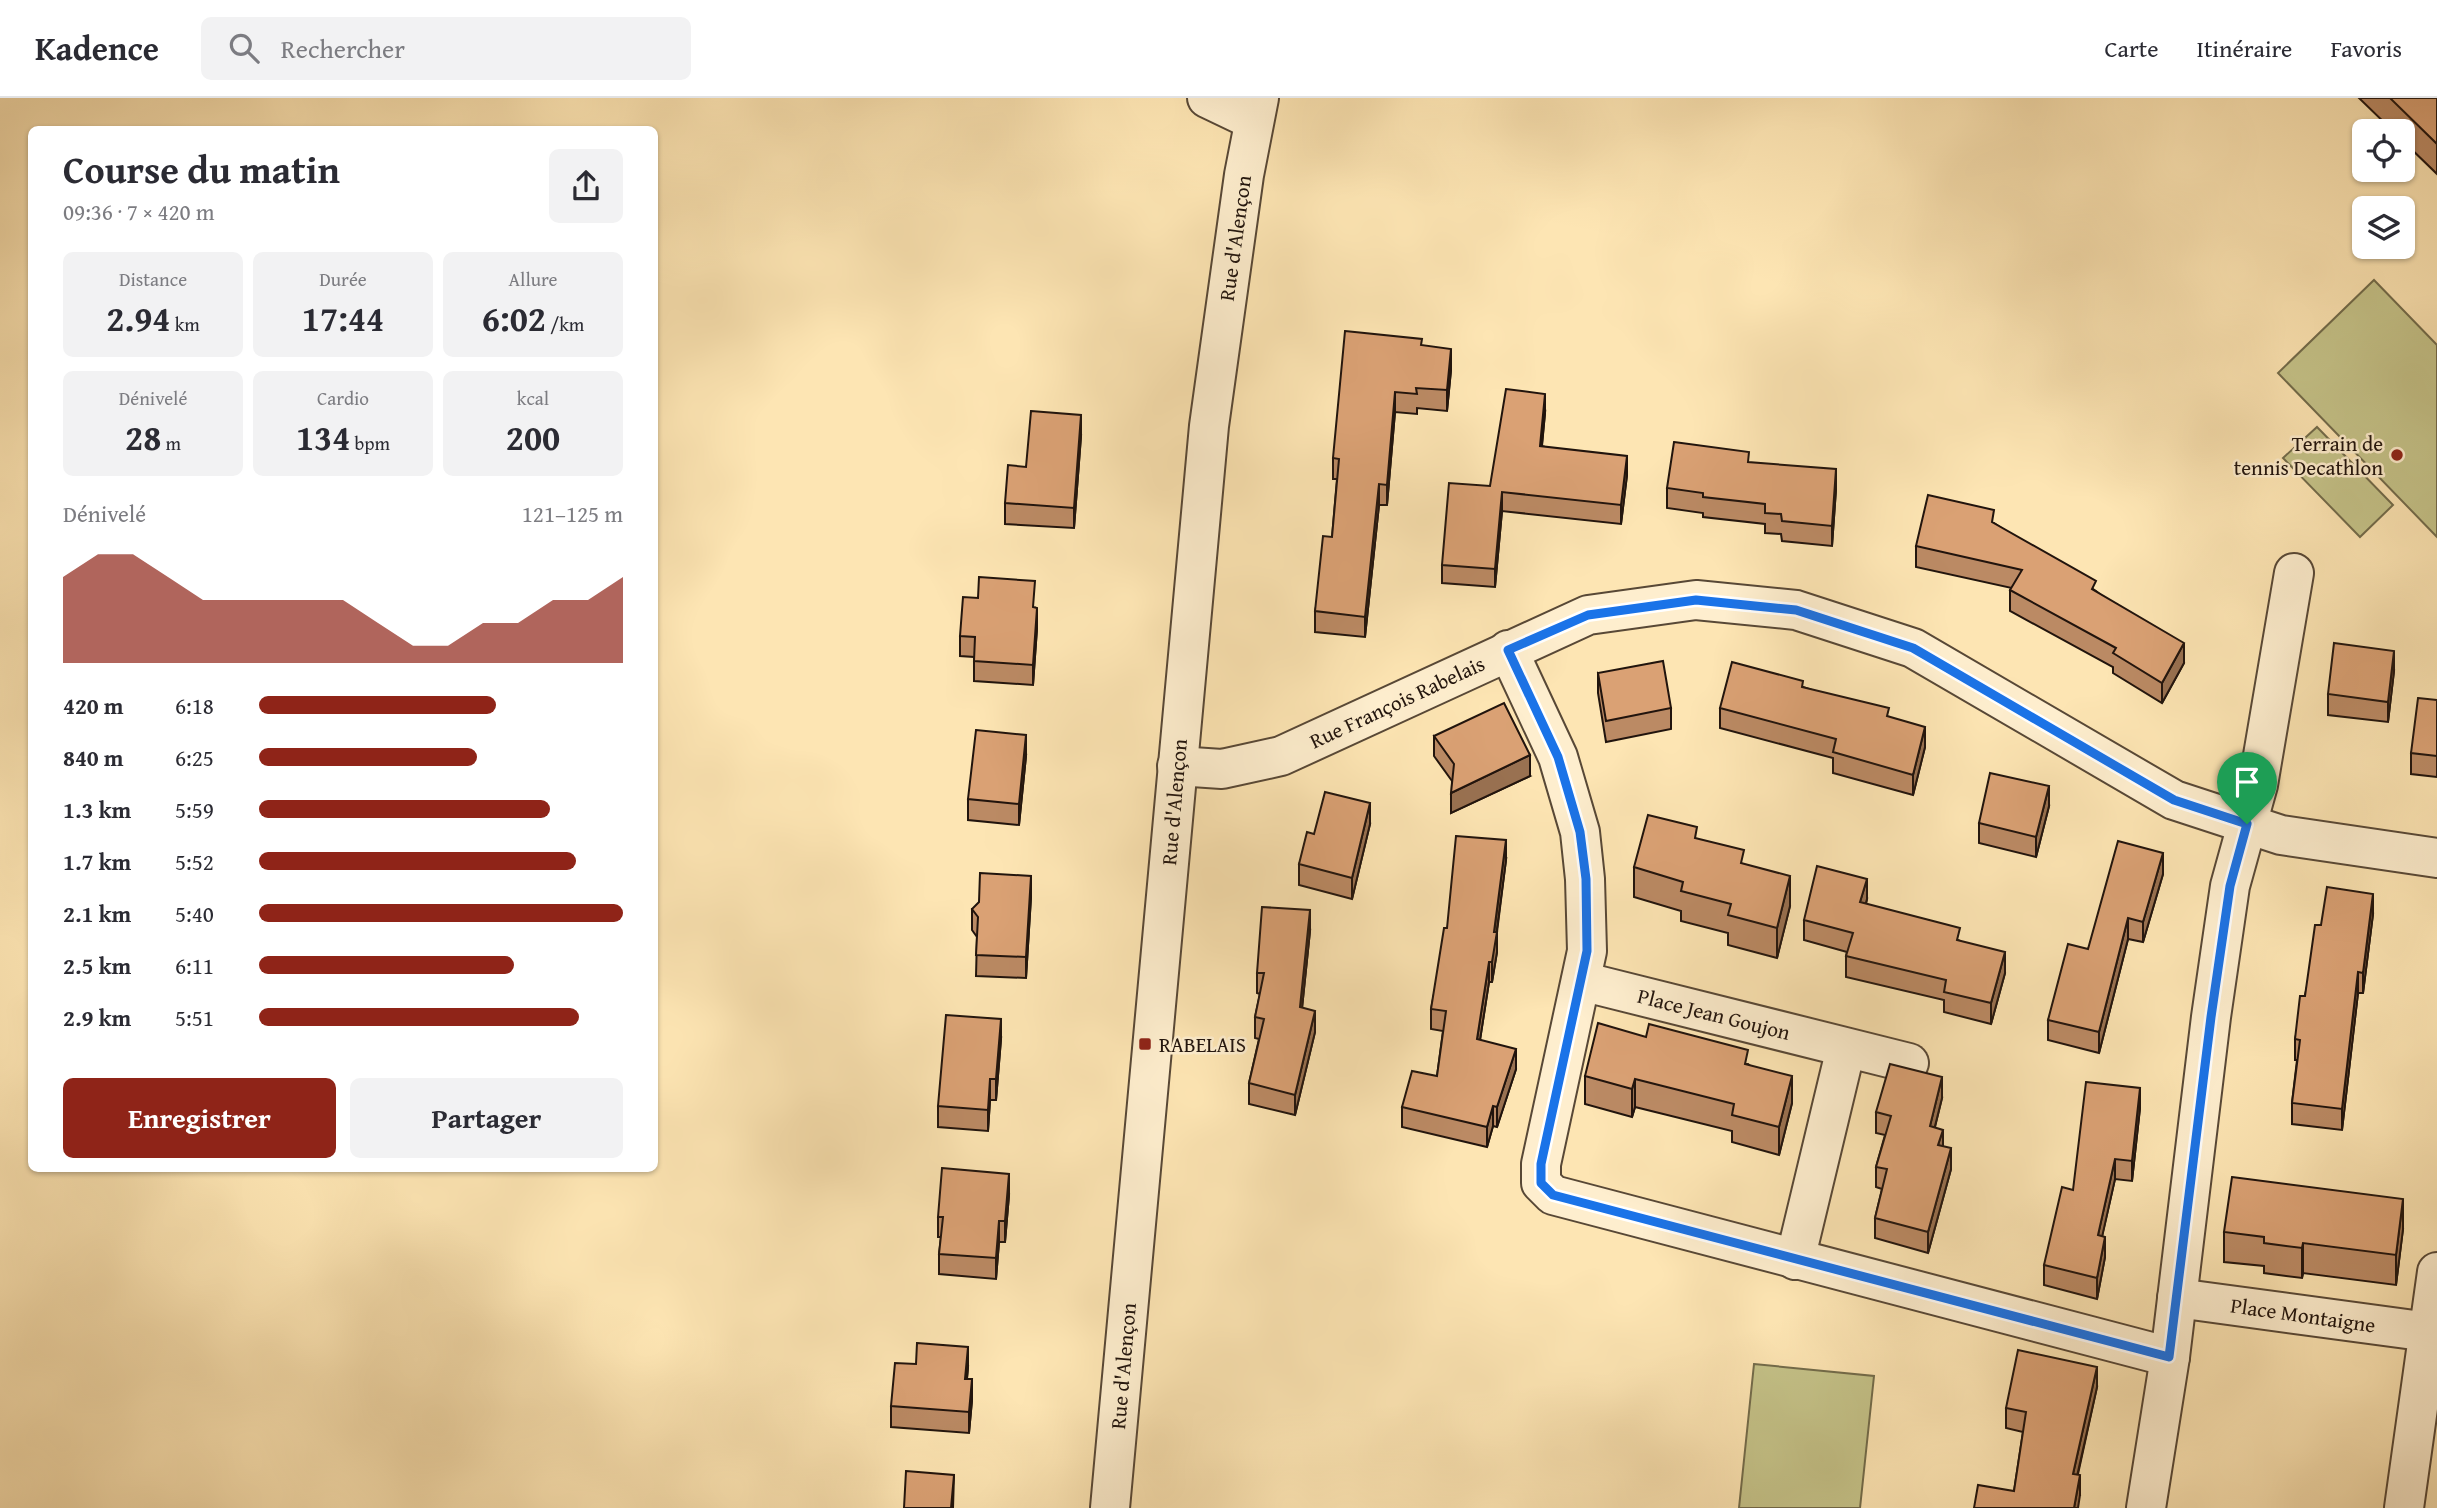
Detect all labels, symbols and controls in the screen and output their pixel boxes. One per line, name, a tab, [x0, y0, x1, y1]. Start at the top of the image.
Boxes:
search box	[201, 17, 691, 80]
text: Kadence	[35, 24, 159, 72]
icon: search	[225, 29, 263, 67]
text: Rechercher	[281, 29, 405, 68]
text: Carte	[2105, 31, 2159, 66]
text: Itinéraire	[2197, 31, 2292, 66]
text: Favoris	[2330, 31, 2402, 66]
map controls	[2352, 119, 2415, 259]
button: locate	[2352, 119, 2415, 182]
text: Course du matin	[63, 141, 340, 197]
button: share	[549, 149, 623, 223]
street label: Rue d'Alençon	[1211, 173, 1259, 303]
text: 09:36 · 7 × 420 m	[63, 195, 215, 228]
button: layers	[2352, 196, 2415, 259]
text: Distance	[119, 265, 187, 293]
text: Durée	[319, 265, 367, 293]
text: Allure	[509, 265, 557, 293]
text: 2.94	[106, 293, 170, 344]
text: 17:44	[302, 293, 384, 344]
text: 6:02	[482, 293, 546, 344]
text: km	[170, 310, 200, 338]
text: /km	[546, 310, 584, 338]
text: Dénivelé	[119, 384, 187, 412]
text: Cardio	[317, 384, 369, 412]
text: kcal	[517, 384, 549, 412]
text: 28	[125, 412, 161, 463]
text: 134	[296, 412, 350, 463]
text: 200	[506, 412, 560, 463]
place label: Terrain de tennis Decathlon	[2234, 428, 2383, 483]
text: m	[161, 429, 181, 457]
text: bpm	[350, 429, 390, 457]
marker: Terrain de tennis Decathlon	[2389, 447, 2405, 463]
text: Dénivelé	[63, 497, 146, 530]
text: 121–125 m	[522, 497, 623, 530]
street label: Rue François Rabelais	[1304, 648, 1490, 756]
text: 420 m	[63, 689, 124, 722]
text: 6:18	[175, 689, 214, 722]
street label: Rue d'Alençon	[1153, 737, 1195, 866]
text: 840 m	[63, 741, 124, 774]
text: 6:25	[175, 741, 214, 774]
pin	[2217, 752, 2277, 824]
icon: arrive	[2228, 763, 2266, 801]
text: 1.3 km	[63, 793, 131, 826]
text: 5:59	[175, 793, 214, 826]
text: 1.7 km	[63, 845, 131, 878]
text: 5:52	[175, 845, 214, 878]
text: 2.1 km	[63, 897, 131, 930]
text: 5:40	[175, 897, 214, 930]
text: 2.5 km	[63, 949, 131, 982]
text: 6:11	[175, 949, 214, 982]
street label: Place Jean Goujon	[1634, 980, 1794, 1048]
text: 2.9 km	[63, 1001, 131, 1034]
text: 5:51	[175, 1001, 214, 1034]
place label: RABELAIS	[1159, 1029, 1246, 1060]
marker: RABELAIS	[1137, 1036, 1153, 1052]
button: Enregistrer	[63, 1078, 336, 1158]
button: Partager	[350, 1078, 623, 1158]
street label: Place Montaigne	[2229, 1289, 2378, 1341]
street label: Rue d'Alençon	[1102, 1301, 1144, 1430]

